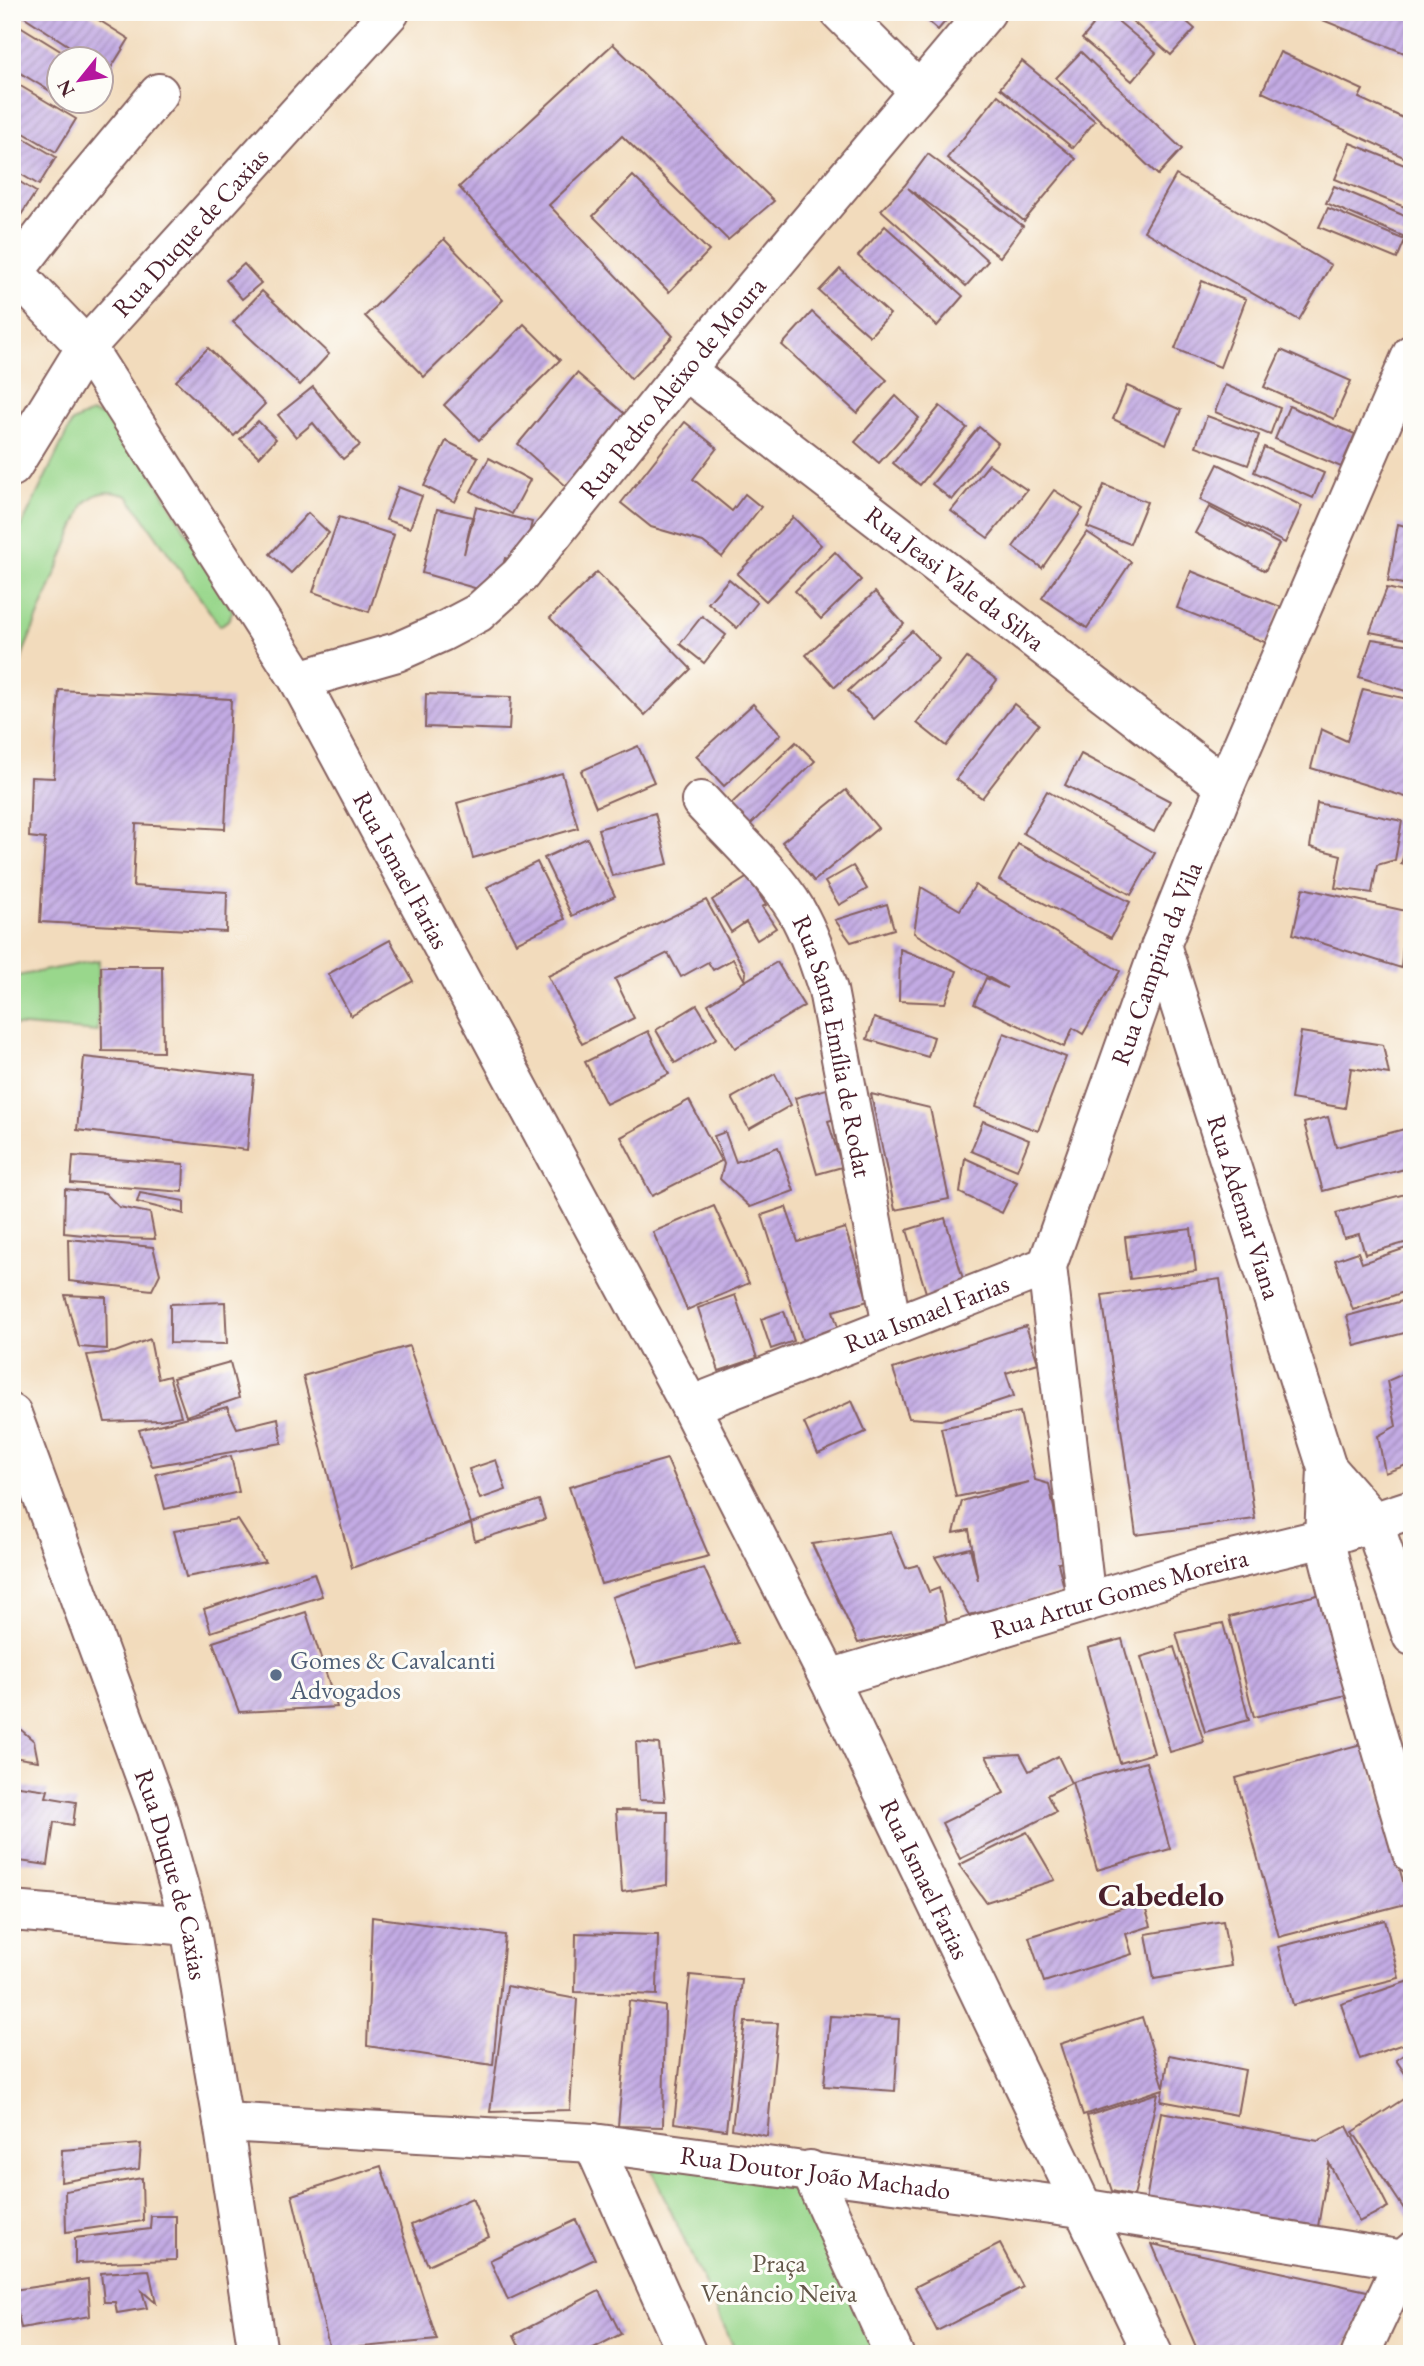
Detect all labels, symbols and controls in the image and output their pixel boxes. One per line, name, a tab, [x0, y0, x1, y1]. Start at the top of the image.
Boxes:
north arrow	[46, 46, 116, 116]
text: N	[51, 75, 80, 101]
street label: Rua Duque de Caxias	[105, 140, 276, 324]
street label: Rua Pedro Aleixo de Moura	[571, 269, 774, 505]
street label: Rua Jeasi Vale da Silva	[858, 498, 1053, 659]
street label: Rua Ismael Farias	[345, 785, 458, 955]
street label: Rua Campina da Vila	[1103, 856, 1210, 1070]
street label: Rua Santa Emília de Rodat	[785, 909, 880, 1180]
street label: Rua Ademar Viana	[1199, 1111, 1290, 1304]
street label: Rua Ismael Farias	[839, 1266, 1014, 1361]
street label: Rua Artur Gomes Moreira	[987, 1540, 1252, 1647]
place label: Gomes & Cavalcanti Advogados	[289, 1643, 495, 1707]
marker: Gomes & Cavalcanti Advogados	[268, 1667, 284, 1683]
street label: Rua Duque de Caxias	[127, 1764, 216, 1982]
street label: Rua Ismael Farias	[872, 1793, 978, 1965]
district label: Cabedelo	[1098, 1873, 1224, 1916]
street label: Rua Doutor João Machado	[678, 2138, 953, 2207]
park label: Praça Venâncio Neiva	[701, 2246, 858, 2310]

